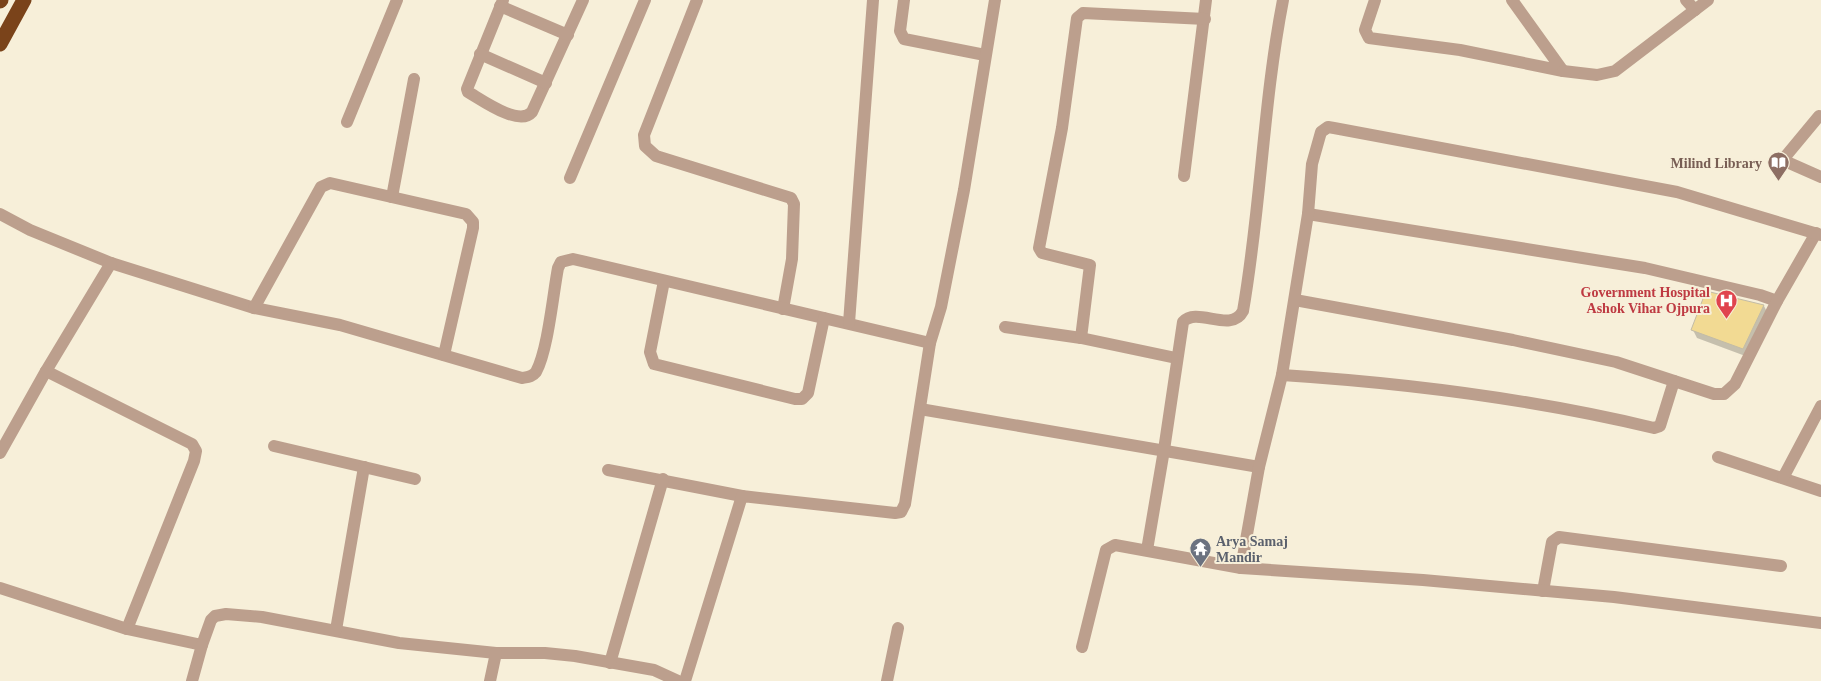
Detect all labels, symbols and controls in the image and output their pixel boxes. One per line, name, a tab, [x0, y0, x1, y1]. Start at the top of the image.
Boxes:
library icon: Milind Library	[1766, 151, 1790, 182]
place label: Milind Library	[1671, 156, 1762, 171]
place label: Government Hospital Ashok Vihar Ojpura	[1581, 285, 1710, 316]
hospital icon: Government Hospital Ashok Vihar Ojpura	[1714, 288, 1738, 319]
place label: Arya Samaj Mandir	[1216, 534, 1288, 565]
temple icon: Arya Samaj Mandir	[1188, 537, 1212, 568]

